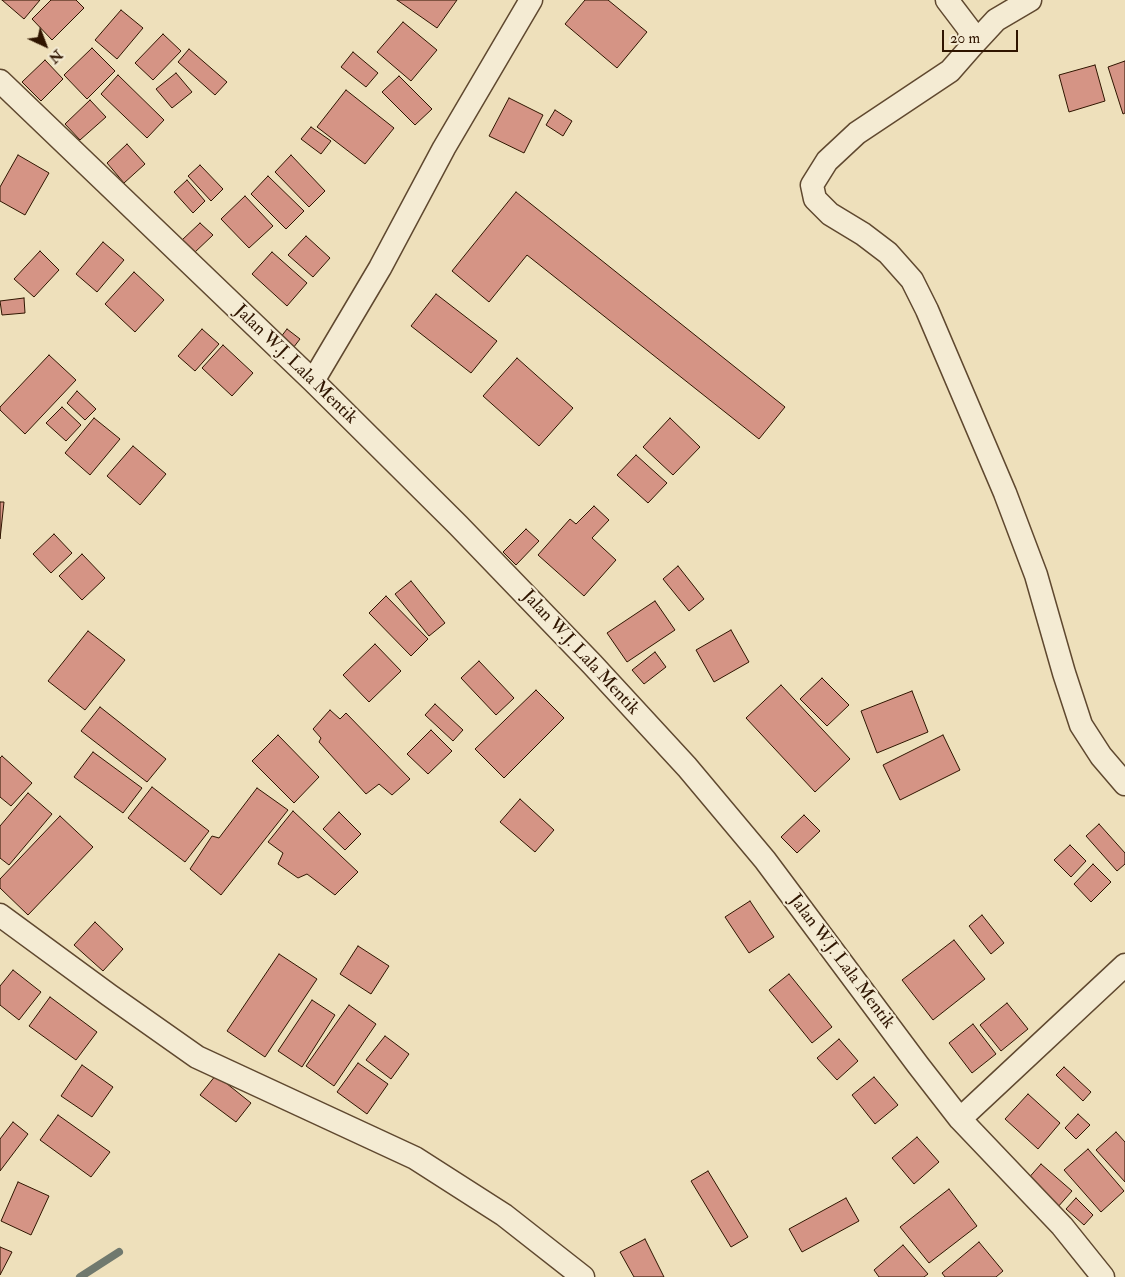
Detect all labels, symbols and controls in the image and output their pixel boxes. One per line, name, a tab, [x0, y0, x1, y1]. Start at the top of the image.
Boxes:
north arrow	[20, 20, 70, 70]
scale bar	[945, 20, 1021, 52]
text: 20 m	[950, 29, 980, 48]
text: N	[45, 46, 66, 67]
street label: Jalan W.J. Lala Mentik	[229, 301, 361, 429]
street label: Jalan W.J. Lala Mentik	[517, 586, 643, 720]
street label: Jalan W.J. Lala Mentik	[783, 890, 899, 1034]

